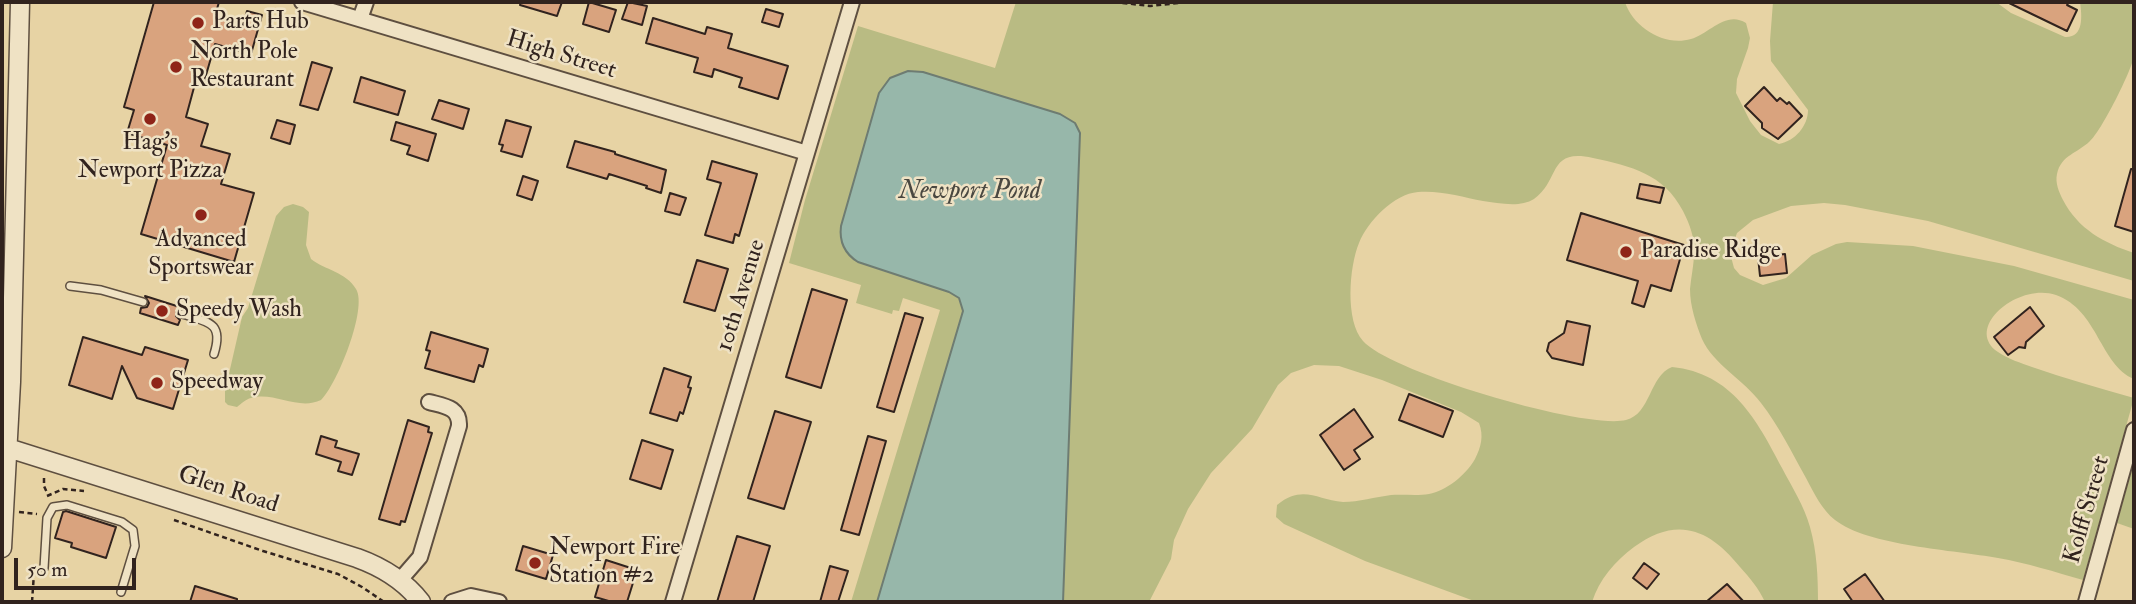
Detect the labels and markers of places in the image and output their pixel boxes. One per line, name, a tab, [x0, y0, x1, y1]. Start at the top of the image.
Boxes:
place label: Parts Hub	[212, 9, 309, 37]
marker: Parts Hub	[190, 15, 206, 31]
place label: North Pole Restaurant	[190, 39, 298, 95]
marker: North Pole Restaurant	[168, 59, 184, 75]
marker: Hag's Newport Pizza	[142, 111, 158, 127]
place label: Hag's Newport Pizza	[78, 130, 222, 186]
marker: Advanced Sportswear	[193, 207, 209, 223]
place label: Advanced Sportswear	[148, 227, 254, 283]
place label: Paradise Ridge	[1640, 238, 1781, 266]
marker: Paradise Ridge	[1618, 244, 1634, 260]
place label: Speedy Wash	[176, 297, 302, 325]
marker: Speedy Wash	[154, 303, 170, 319]
place label: Speedway	[171, 369, 263, 397]
marker: Speedway	[149, 375, 165, 391]
place label: Newport Fire Station #2	[549, 535, 680, 591]
marker: Newport Fire Station #2	[527, 555, 543, 571]

